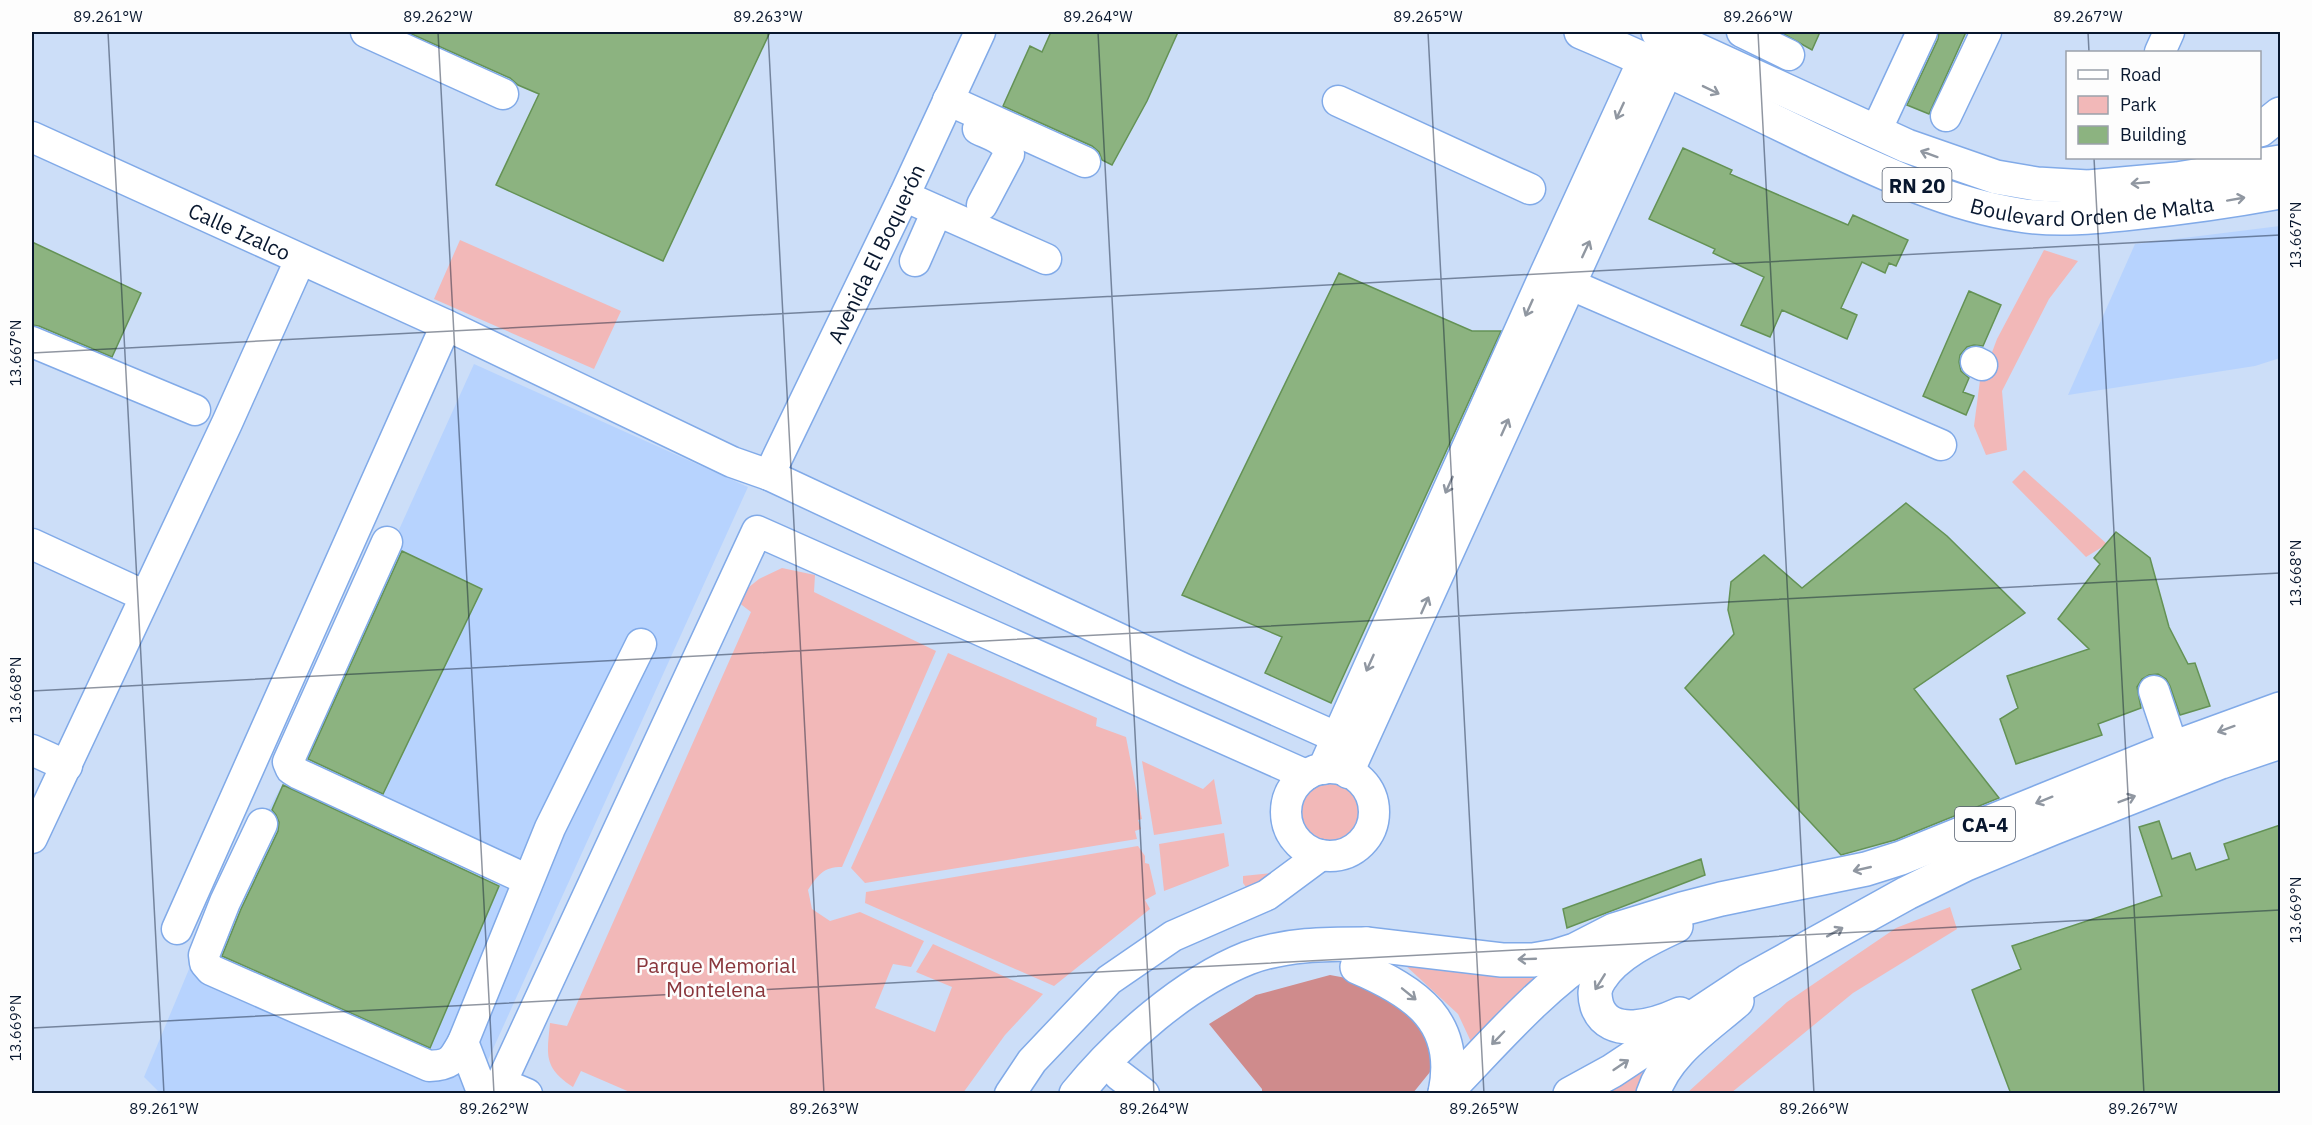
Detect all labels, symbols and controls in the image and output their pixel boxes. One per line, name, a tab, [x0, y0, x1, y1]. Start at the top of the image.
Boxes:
text: 89.261°W	[73, 7, 143, 26]
text: 89.262°W	[403, 7, 473, 26]
text: 89.263°W	[733, 7, 803, 26]
text: 89.264°W	[1063, 7, 1133, 26]
text: 89.265°W	[1393, 7, 1463, 26]
text: 89.266°W	[1723, 7, 1793, 26]
text: 89.267°W	[2053, 7, 2123, 26]
legend	[2066, 51, 2261, 159]
text: Road	[2120, 63, 2161, 86]
one-way arrow	[1701, 85, 1719, 97]
text: Park	[2120, 93, 2157, 116]
one-way arrow	[1613, 102, 1625, 120]
text: Building	[2120, 123, 2187, 146]
one-way arrow	[1920, 147, 1938, 158]
street label: Avenida El Boquerón	[821, 159, 931, 348]
road number: RN 20	[1882, 168, 1952, 202]
one-way arrow	[2130, 178, 2150, 189]
street label: Boulevard Orden de Malta	[1967, 189, 2216, 232]
one-way arrow	[2226, 193, 2245, 204]
street label: Calle Izalco	[184, 196, 295, 267]
text: 13.667°N	[2286, 202, 2305, 268]
one-way arrow	[1580, 241, 1592, 259]
one-way arrow	[1523, 298, 1535, 316]
text: 13.667°N	[6, 320, 25, 386]
one-way arrow	[1500, 418, 1511, 437]
one-way arrow	[1443, 476, 1455, 494]
text: 13.668°N	[2286, 540, 2305, 606]
one-way arrow	[1419, 596, 1431, 614]
one-way arrow	[1363, 654, 1375, 672]
text: 13.668°N	[6, 657, 25, 723]
one-way arrow	[2217, 724, 2235, 735]
one-way arrow	[2117, 793, 2136, 804]
one-way arrow	[2035, 795, 2054, 806]
road number: CA-4	[1955, 807, 2015, 841]
one-way arrow	[1853, 864, 1872, 876]
text: 13.669°N	[2286, 877, 2305, 943]
one-way arrow	[1826, 926, 1843, 938]
park label: Parque Memorial Montelena	[636, 951, 797, 1003]
one-way arrow	[1518, 954, 1538, 965]
one-way arrow	[1594, 973, 1606, 989]
one-way arrow	[1401, 988, 1417, 1001]
text: 13.669°N	[6, 995, 25, 1061]
one-way arrow	[1491, 1030, 1506, 1045]
one-way arrow	[1612, 1058, 1629, 1070]
text: 89.261°W	[129, 1099, 199, 1118]
text: 89.262°W	[459, 1099, 529, 1118]
text: 89.263°W	[789, 1099, 859, 1118]
text: 89.264°W	[1119, 1099, 1189, 1118]
text: 89.265°W	[1449, 1099, 1519, 1118]
text: 89.266°W	[1779, 1099, 1849, 1118]
text: 89.267°W	[2108, 1099, 2178, 1118]

